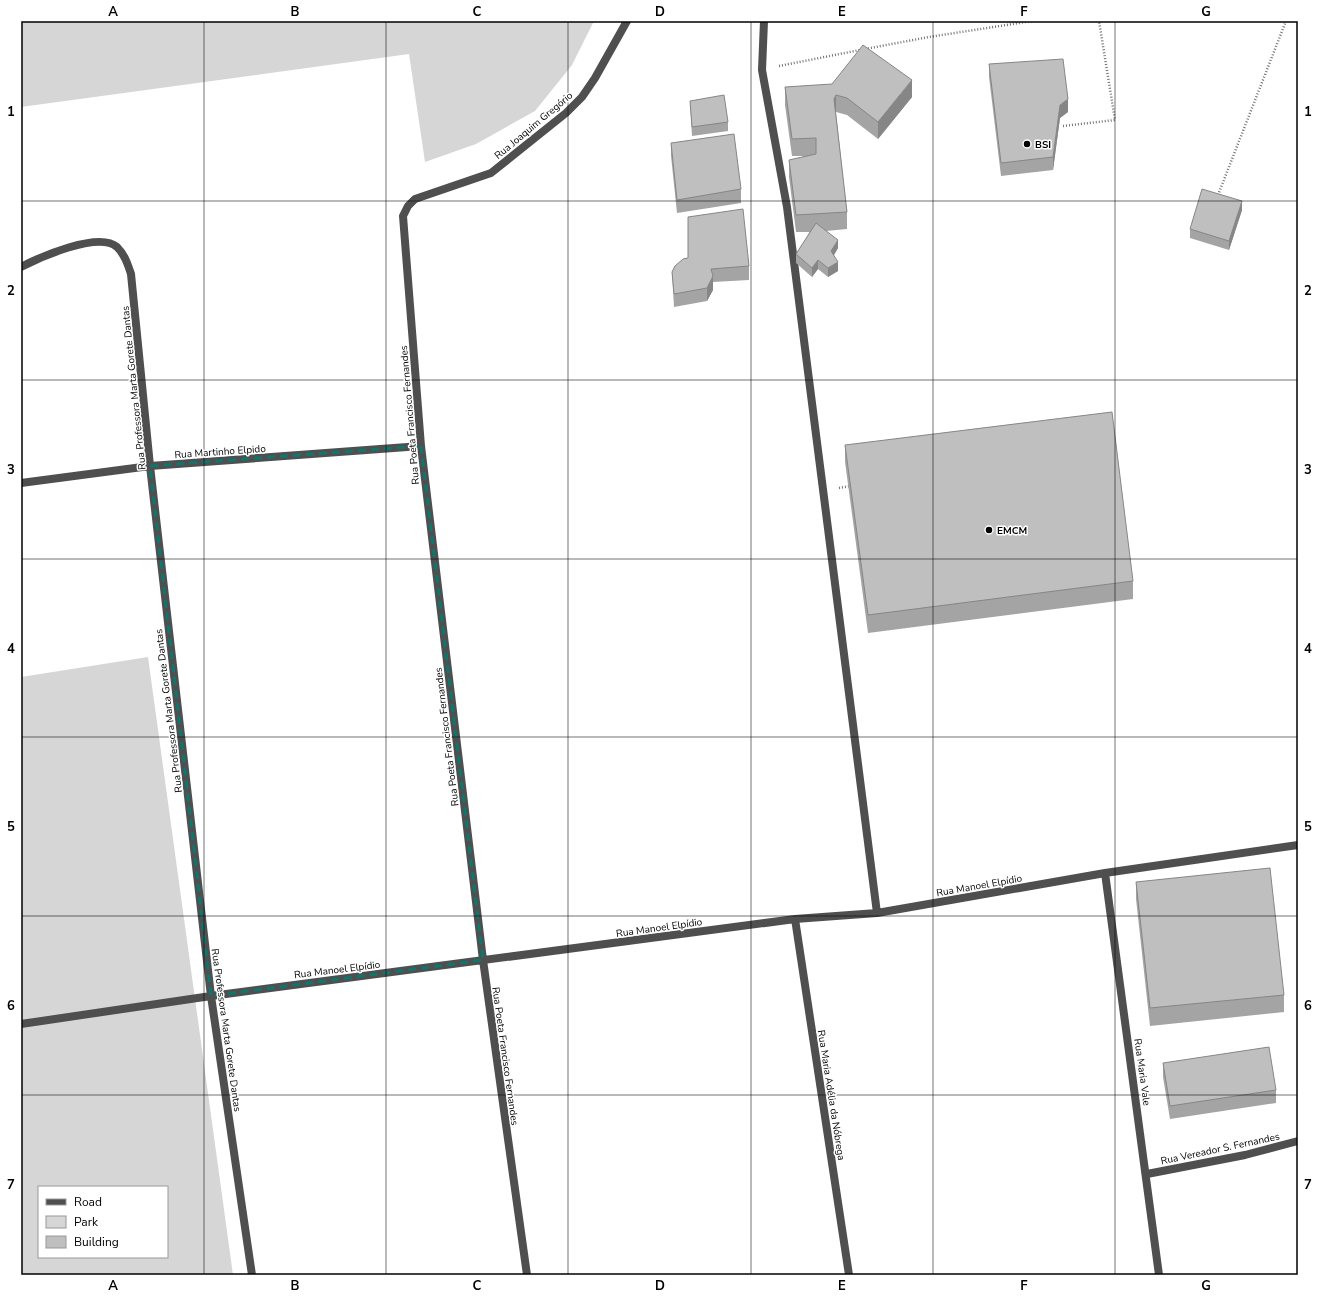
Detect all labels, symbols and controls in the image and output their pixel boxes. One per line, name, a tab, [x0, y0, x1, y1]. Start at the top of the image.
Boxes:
text: A	[108, 3, 118, 21]
text: B	[291, 3, 300, 21]
text: C	[473, 3, 482, 21]
text: D	[655, 3, 665, 21]
text: E	[838, 3, 846, 21]
text: F	[1020, 3, 1028, 21]
text: G	[1201, 3, 1211, 21]
street label: Rua Joaquim Gregório	[492, 89, 576, 163]
text: 1	[7, 103, 15, 121]
text: 1	[1304, 103, 1312, 121]
place label: BSI	[1035, 138, 1051, 152]
marker: BSI	[1022, 139, 1032, 149]
text: 2	[7, 282, 15, 300]
text: 2	[1304, 282, 1312, 300]
street label: Rua Professora Marta Gorete Dantas	[118, 305, 150, 470]
street label: Rua Poeta Francisco Fernandes	[397, 345, 423, 485]
street label: Rua Martinho Elpido	[174, 442, 267, 462]
text: 3	[7, 461, 15, 479]
text: 3	[1304, 461, 1312, 479]
place label: EMCM	[997, 524, 1027, 538]
marker: EMCM	[984, 525, 994, 535]
street label: Rua Professora Marta Gorete Dantas	[152, 628, 186, 793]
text: 4	[7, 640, 15, 658]
text: 4	[1304, 640, 1312, 658]
street label: Rua Poeta Francisco Fernandes	[432, 667, 462, 807]
text: 5	[7, 818, 15, 836]
text: 5	[1304, 818, 1312, 836]
street label: Rua Manoel Elpídio	[935, 871, 1024, 900]
street label: Rua Manoel Elpídio	[615, 915, 704, 941]
street label: Rua Professora Marta Gorete Dantas	[208, 948, 244, 1113]
street label: Rua Manoel Elpídio	[293, 958, 381, 982]
street label: Rua Poeta Francisco Fernandes	[488, 986, 522, 1126]
text: 6	[7, 997, 15, 1015]
text: 6	[1304, 997, 1312, 1015]
street label: Rua Maria Adélia da Nóbrega	[814, 1029, 848, 1161]
street label: Rua Maria Vale	[1130, 1038, 1154, 1107]
street label: Rua Vereador S. Fernandes	[1159, 1129, 1281, 1168]
text: 7	[7, 1176, 15, 1194]
text: 7	[1304, 1176, 1312, 1194]
legend	[38, 1186, 168, 1258]
text: Road	[74, 1194, 102, 1210]
text: Park	[74, 1214, 99, 1230]
text: Building	[74, 1234, 119, 1250]
text: A	[108, 1277, 118, 1295]
text: B	[291, 1277, 300, 1295]
text: C	[473, 1277, 482, 1295]
text: D	[655, 1277, 665, 1295]
text: E	[838, 1277, 846, 1295]
text: F	[1020, 1277, 1028, 1295]
text: G	[1201, 1277, 1211, 1295]

